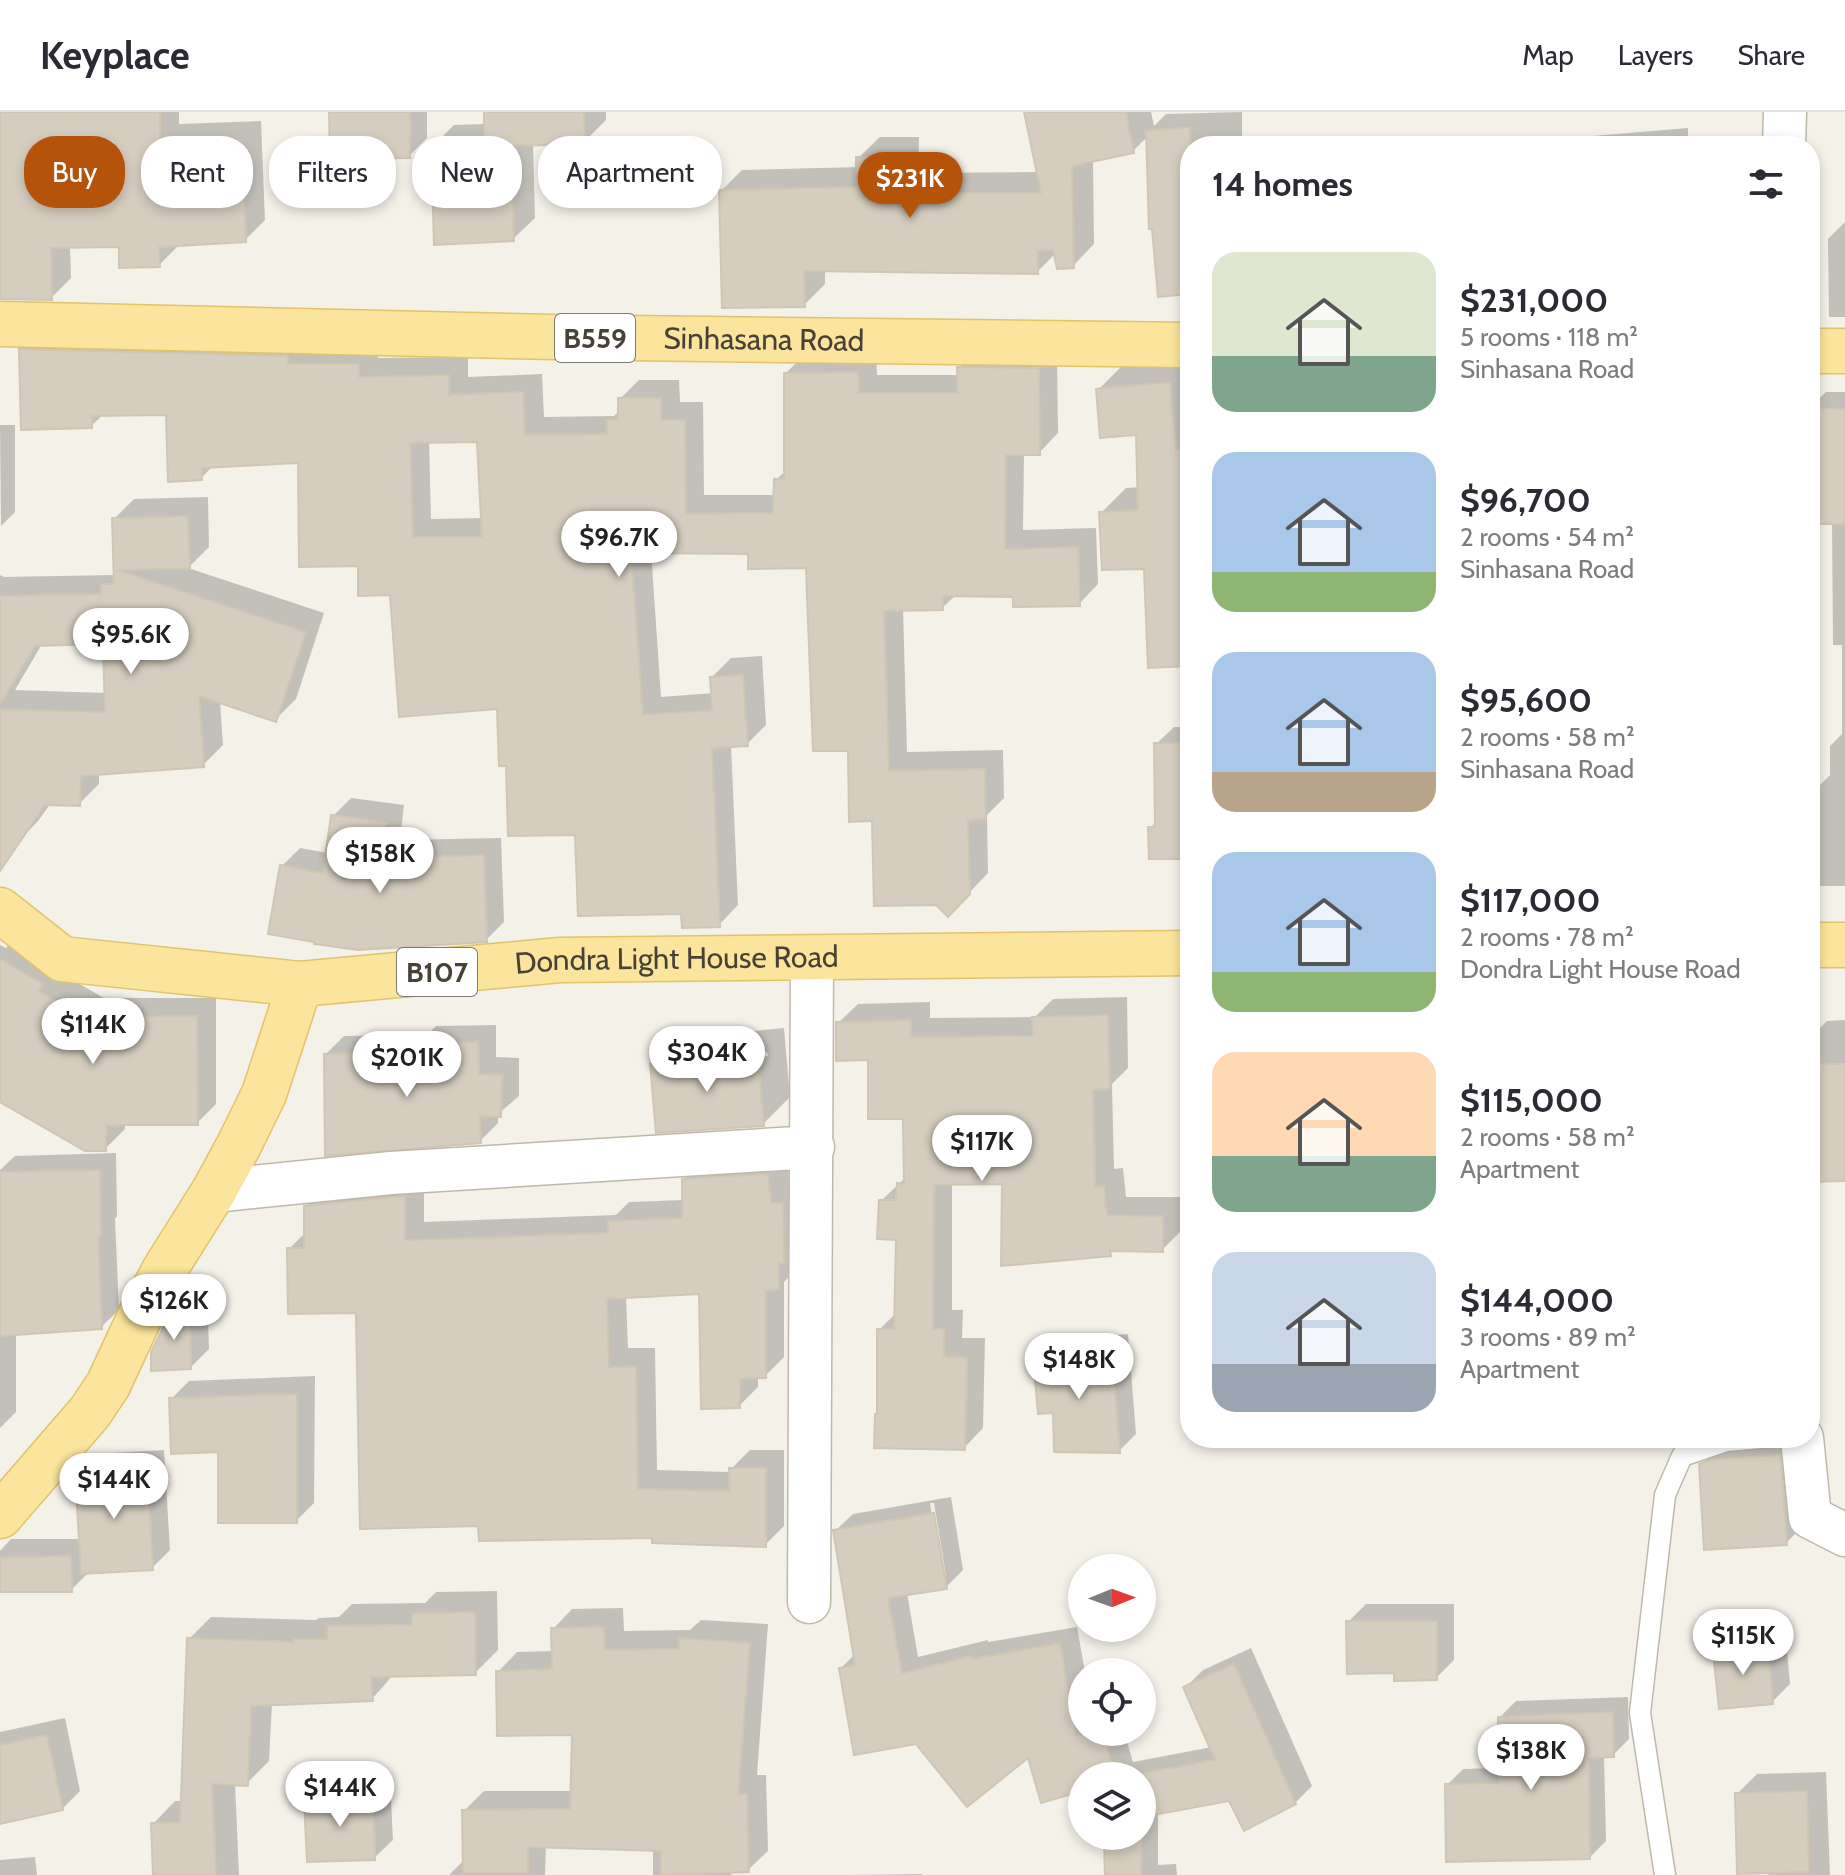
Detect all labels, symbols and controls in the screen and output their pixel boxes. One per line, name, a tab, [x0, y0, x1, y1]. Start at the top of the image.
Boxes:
text: Keyplace	[40, 32, 190, 79]
text: Map	[1522, 38, 1574, 72]
text: Layers	[1618, 38, 1693, 72]
text: Share	[1737, 38, 1805, 72]
chip: Buy	[24, 136, 125, 208]
chip: Rent	[141, 136, 253, 208]
chip: Filters	[269, 136, 396, 208]
chip: New	[412, 136, 522, 208]
chip: Apartment	[538, 136, 722, 208]
pin: $231K	[854, 152, 966, 220]
text: $231K	[876, 162, 944, 194]
icon: filters	[1744, 162, 1788, 206]
text: 14 homes	[1212, 163, 1353, 205]
text: $231,000	[1460, 279, 1608, 321]
icon: home	[1276, 284, 1372, 380]
road number: B559	[555, 314, 635, 362]
street label: Sinhasana Road	[663, 319, 865, 359]
text: 5 rooms · 118 m²	[1460, 321, 1638, 353]
text: Sinhasana Road	[1460, 353, 1634, 385]
text: $96,700	[1460, 479, 1591, 521]
icon: home	[1276, 484, 1372, 580]
pin: $96.7K	[554, 511, 684, 579]
text: $96.7K	[579, 521, 659, 553]
text: 2 rooms · 54 m²	[1460, 521, 1634, 553]
text: Sinhasana Road	[1460, 553, 1634, 585]
pin: $95.6K	[66, 608, 196, 676]
text: $95.6K	[91, 618, 171, 650]
text: $95,600	[1460, 679, 1592, 721]
icon: home	[1276, 684, 1372, 780]
text: 2 rooms · 58 m²	[1460, 721, 1635, 753]
text: Sinhasana Road	[1460, 753, 1634, 785]
pin: $158K	[324, 827, 436, 895]
text: $158K	[345, 837, 415, 869]
text: $117,000	[1460, 879, 1601, 921]
icon: home	[1276, 884, 1372, 980]
text: 2 rooms · 78 m²	[1460, 921, 1634, 953]
street label: Dondra Light House Road	[513, 938, 839, 982]
road number: B107	[397, 948, 477, 996]
text: Dondra Light House Road	[1460, 953, 1741, 985]
pin: $114K	[37, 998, 149, 1066]
text: $114K	[60, 1008, 126, 1040]
pin: $304K	[651, 1026, 763, 1094]
pin: $201K	[351, 1031, 463, 1099]
text: $304K	[667, 1036, 747, 1068]
text: $201K	[370, 1041, 444, 1073]
text: $115,000	[1460, 1079, 1603, 1121]
icon: home	[1276, 1084, 1372, 1180]
pin: $117K	[926, 1115, 1038, 1183]
text: 2 rooms · 58 m²	[1460, 1121, 1635, 1153]
text: $117K	[950, 1125, 1014, 1157]
text: Apartment	[1460, 1153, 1579, 1185]
pin: $126K	[118, 1274, 230, 1342]
text: $144,000	[1460, 1279, 1614, 1321]
text: $126K	[139, 1284, 209, 1316]
icon: home	[1276, 1284, 1372, 1380]
text: 3 rooms · 89 m²	[1460, 1321, 1636, 1353]
pin: $148K	[1023, 1333, 1135, 1401]
text: $148K	[1043, 1343, 1115, 1375]
text: Apartment	[1460, 1353, 1579, 1385]
pin: $144K	[58, 1453, 170, 1521]
text: $144K	[77, 1463, 151, 1495]
north arrow	[1068, 1554, 1156, 1642]
map controls	[1068, 1554, 1156, 1850]
pin: $115K	[1687, 1609, 1799, 1677]
text: $115K	[1711, 1619, 1775, 1651]
button: locate	[1068, 1658, 1156, 1746]
pin: $138K	[1475, 1724, 1587, 1792]
text: $138K	[1496, 1734, 1566, 1766]
pin: $144K	[284, 1761, 396, 1829]
button: layers	[1068, 1762, 1156, 1850]
text: $144K	[303, 1771, 377, 1803]

